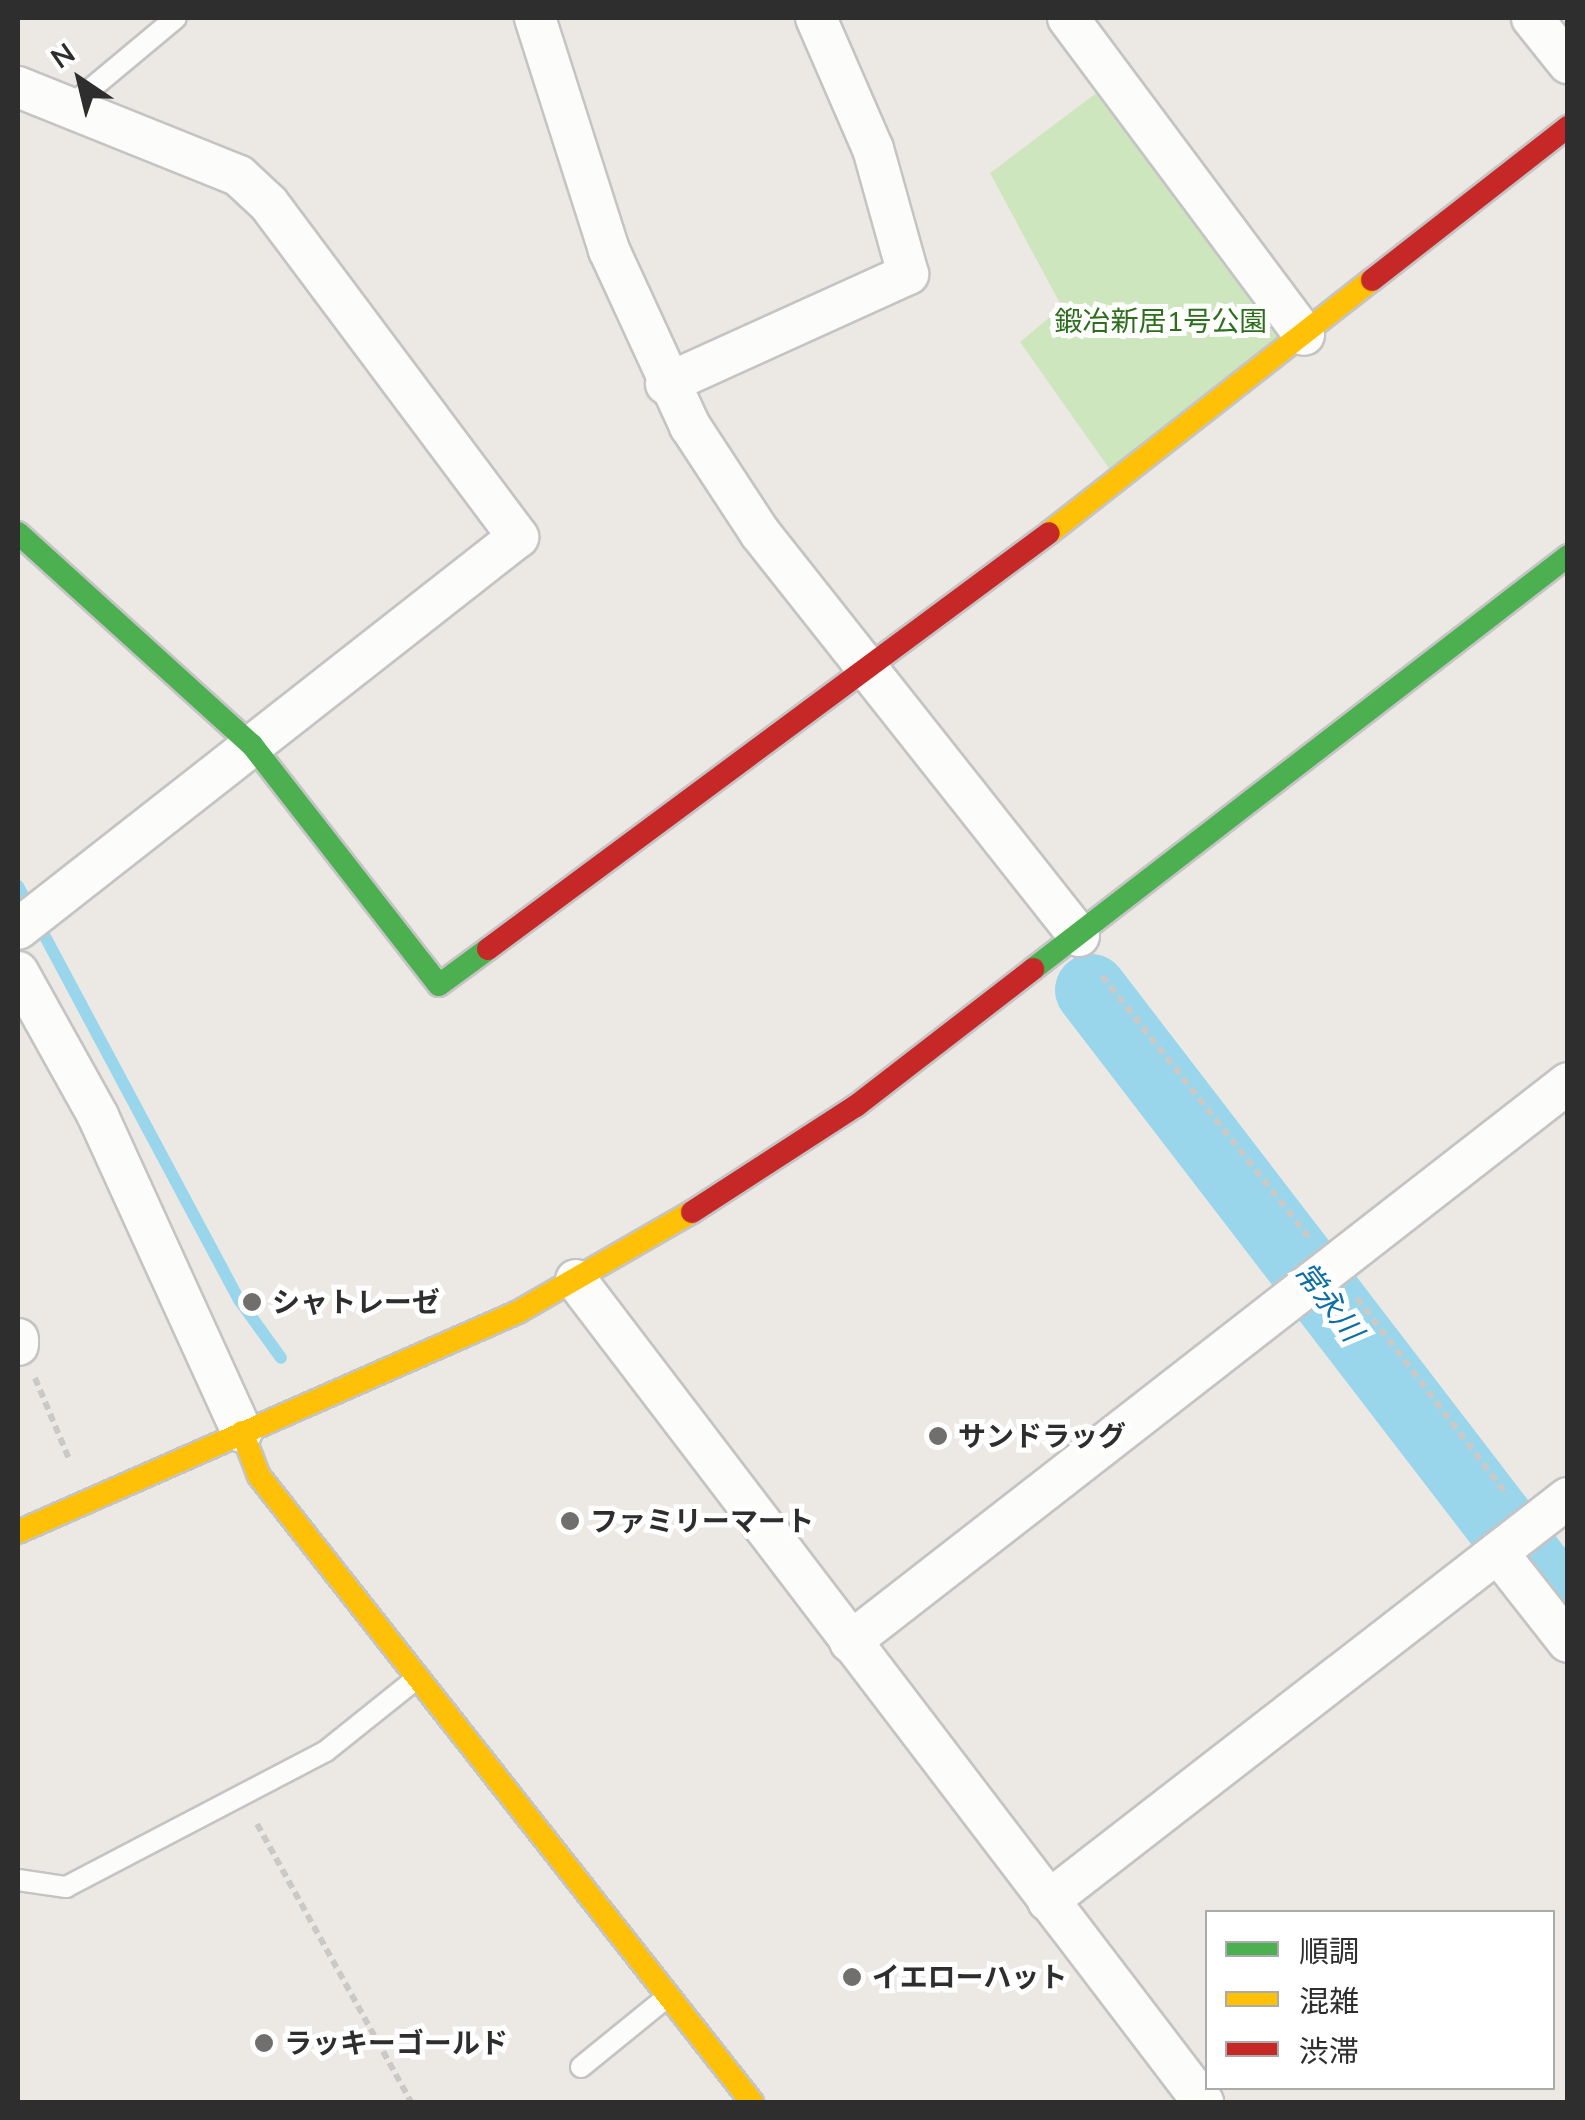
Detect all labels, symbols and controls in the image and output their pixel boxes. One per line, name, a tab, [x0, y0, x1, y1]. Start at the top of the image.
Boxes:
north arrow	[30, 30, 130, 130]
text: N	[44, 35, 81, 75]
park label: 鍛冶新居1号公園	[1055, 304, 1267, 338]
water label: 常永川	[1288, 1254, 1370, 1348]
place label: シャトレーゼ	[272, 1285, 440, 1319]
marker: シャトレーゼ	[241, 1291, 263, 1313]
place label: サンドラッグ	[958, 1419, 1126, 1453]
marker: サンドラッグ	[927, 1425, 949, 1447]
place label: ファミリーマート	[590, 1504, 814, 1538]
marker: ファミリーマート	[559, 1510, 581, 1532]
legend	[1205, 1910, 1555, 2090]
text: 順調	[1299, 1932, 1359, 1970]
place label: イエローハット	[872, 1960, 1068, 1994]
marker: イエローハット	[841, 1966, 863, 1988]
text: 混雑	[1299, 1982, 1359, 2020]
place label: ラッキーゴールド	[284, 2026, 508, 2060]
marker: ラッキーゴールド	[253, 2032, 275, 2054]
text: 渋滞	[1299, 2032, 1359, 2070]

